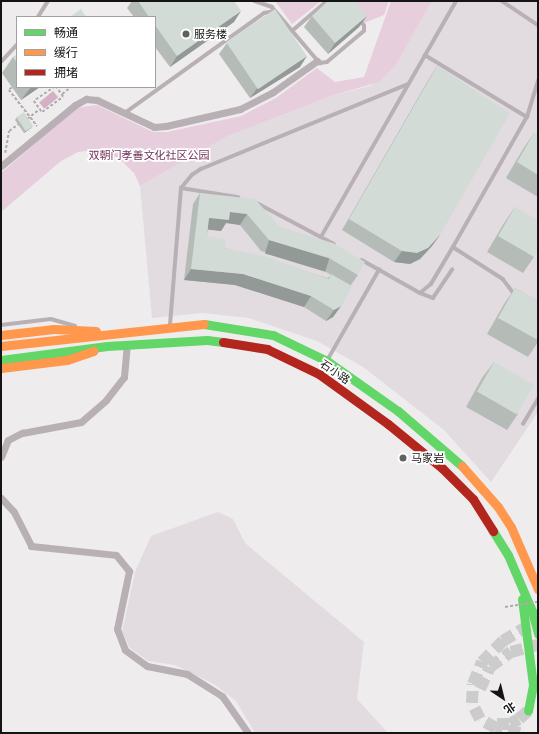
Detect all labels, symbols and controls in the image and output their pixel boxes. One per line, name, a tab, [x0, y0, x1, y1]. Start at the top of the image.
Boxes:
legend	[16, 16, 156, 88]
text: 畅通	[54, 24, 78, 41]
place label: 服务楼	[194, 27, 227, 41]
marker: 服务楼	[181, 29, 191, 39]
text: 缓行	[54, 44, 78, 61]
text: 拥堵	[54, 64, 78, 81]
park label: 双朝门孝善文化社区公园	[89, 148, 209, 162]
street label: 石小路	[318, 357, 352, 387]
place label: 马家岩	[411, 451, 444, 465]
marker: 马家岩	[398, 453, 408, 463]
north arrow	[483, 678, 523, 718]
text: 北	[501, 699, 519, 718]

